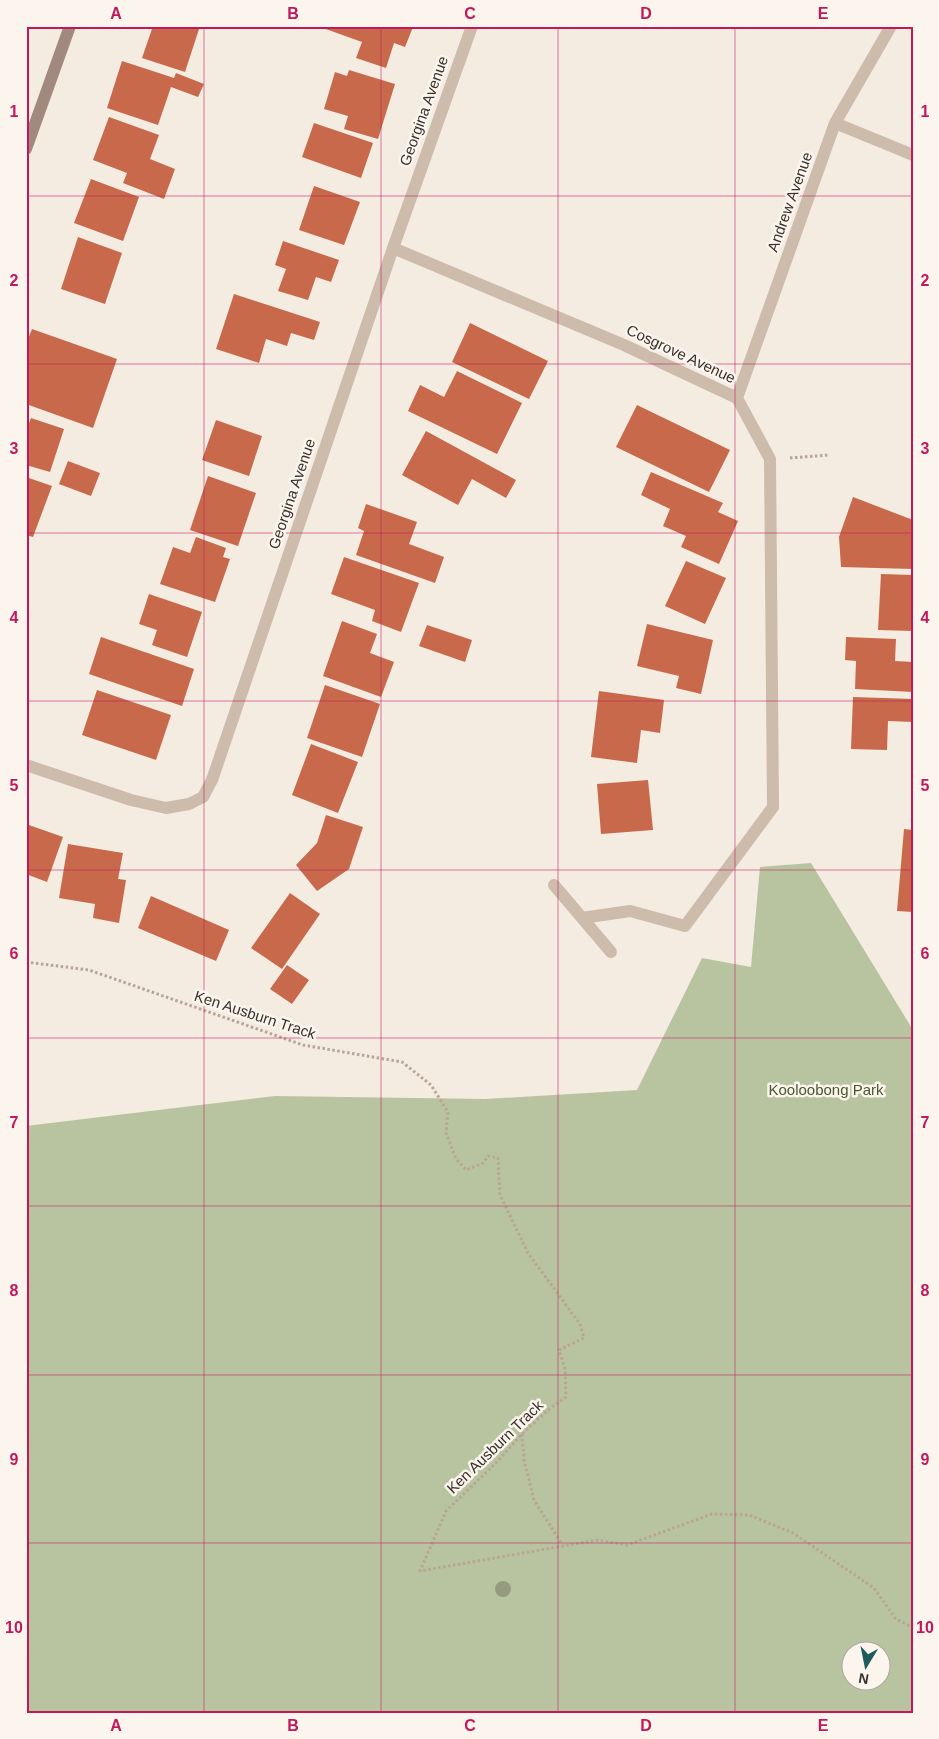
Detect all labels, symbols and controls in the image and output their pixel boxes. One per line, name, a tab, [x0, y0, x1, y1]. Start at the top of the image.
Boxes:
text: A	[110, 5, 122, 22]
text: B	[287, 5, 299, 22]
text: C	[464, 5, 476, 22]
text: D	[640, 5, 652, 22]
text: E	[818, 5, 829, 22]
street label: Georgina Avenue	[396, 54, 451, 168]
text: 1	[10, 103, 19, 120]
text: 1	[921, 103, 930, 120]
street label: Andrew Avenue	[764, 150, 815, 254]
text: 2	[10, 272, 19, 289]
text: 2	[921, 272, 930, 289]
street label: Cosgrove Avenue	[624, 321, 738, 386]
street label: Georgina Avenue	[265, 436, 318, 551]
text: 3	[10, 440, 19, 457]
text: 3	[921, 440, 930, 457]
text: 4	[10, 609, 19, 626]
text: 4	[921, 609, 930, 626]
text: 5	[10, 777, 19, 794]
text: 5	[921, 777, 930, 794]
text: 6	[10, 945, 19, 962]
text: 6	[921, 945, 930, 962]
street label: Ken Ausburn Track	[192, 987, 319, 1042]
park label: Kooloobong Park	[768, 1081, 884, 1098]
text: 7	[10, 1114, 19, 1131]
text: 7	[921, 1114, 930, 1131]
text: 8	[10, 1282, 19, 1299]
text: 8	[921, 1282, 930, 1299]
street label: Ken Ausburn Track	[443, 1396, 546, 1497]
text: 9	[10, 1451, 19, 1468]
text: 9	[921, 1451, 930, 1468]
text: 10	[5, 1619, 23, 1636]
text: 10	[916, 1619, 934, 1636]
north arrow	[842, 1642, 892, 1692]
text: N	[857, 1670, 870, 1688]
text: A	[110, 1717, 122, 1734]
text: B	[287, 1717, 299, 1734]
text: C	[464, 1717, 476, 1734]
text: D	[640, 1717, 652, 1734]
text: E	[818, 1717, 829, 1734]

